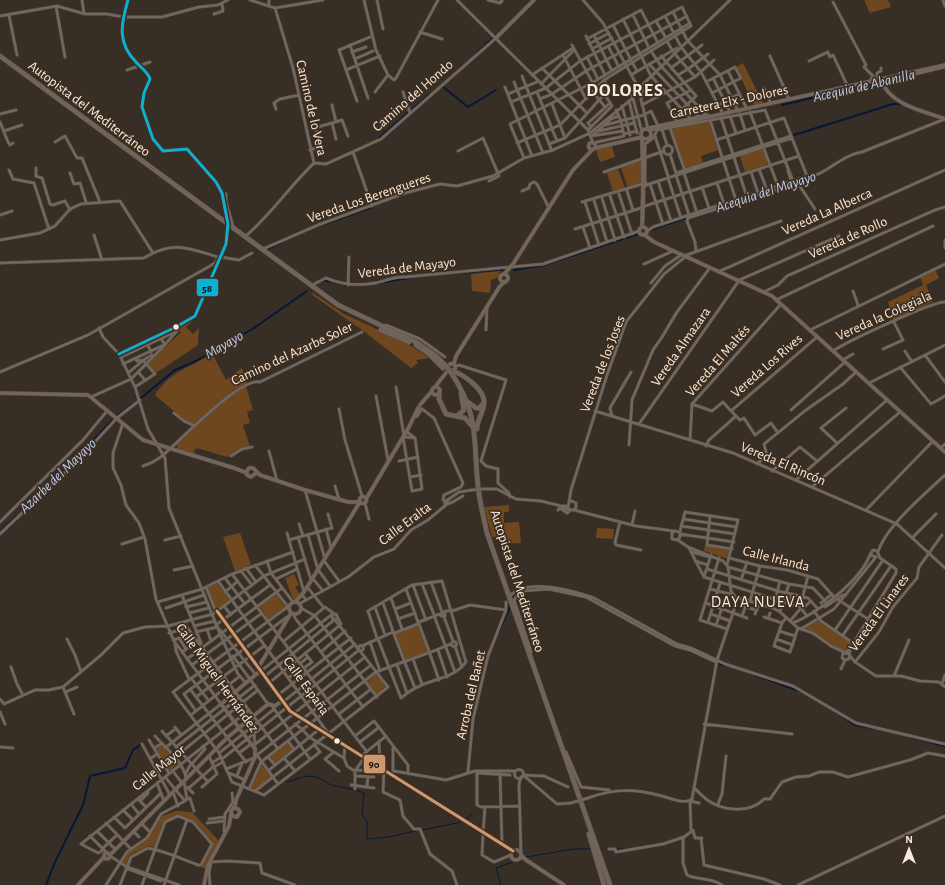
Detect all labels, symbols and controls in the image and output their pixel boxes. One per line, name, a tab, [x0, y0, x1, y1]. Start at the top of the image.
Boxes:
street label: Camino del Hondo	[370, 57, 456, 135]
street label: Autopista del Mediterráneo	[25, 59, 153, 159]
street label: Camino de lo Vera	[293, 59, 329, 158]
water label: Acequia de Abanilla	[811, 67, 917, 105]
district label: DOLORES	[586, 82, 664, 100]
street label: Carretera Elx - Dolores	[669, 83, 789, 121]
water label: Acequia del Mayayo	[713, 169, 818, 216]
street label: Vereda Los Berengueres	[306, 170, 432, 226]
street label: Vereda La Alberca	[780, 186, 875, 238]
street label: Vereda de Rollo	[806, 214, 890, 262]
street label: Vereda de Mayayo	[357, 255, 457, 281]
line badge: 58	[196, 278, 219, 297]
text: 58	[202, 283, 212, 294]
street label: Vereda la Colegiala	[834, 288, 934, 343]
street label: Vereda Almazara	[649, 305, 714, 389]
street label: Vereda de los Joses	[578, 314, 628, 414]
street label: Camino del Azarbe Soler	[229, 319, 355, 388]
unlabelled marker	[171, 322, 181, 332]
street label: Vereda El Maltés	[683, 322, 753, 400]
water label: Mayayo	[202, 328, 246, 362]
street label: Vereda Los Rives	[729, 331, 805, 401]
water label: Azarbe del Mayayo	[16, 436, 99, 517]
street label: Vereda El Rincón	[738, 440, 828, 488]
street label: Calle Eralta	[376, 500, 434, 548]
street label: Autopista del Mediterráneo	[487, 508, 547, 654]
street label: Calle Irlanda	[741, 544, 811, 574]
street label: Vereda El Linares	[846, 572, 912, 654]
district label: DAYA NUEVA	[711, 594, 805, 610]
street label: Calle Miguel Hernández	[173, 621, 261, 735]
street label: Arroba del Bañet	[454, 648, 488, 741]
street label: Calle España	[280, 654, 332, 718]
unlabelled marker	[332, 736, 342, 746]
street label: Calle Mayor	[130, 742, 189, 793]
line badge: 90	[363, 754, 386, 774]
text: 90	[368, 759, 380, 770]
north arrow	[889, 829, 929, 869]
text: N	[905, 834, 913, 845]

